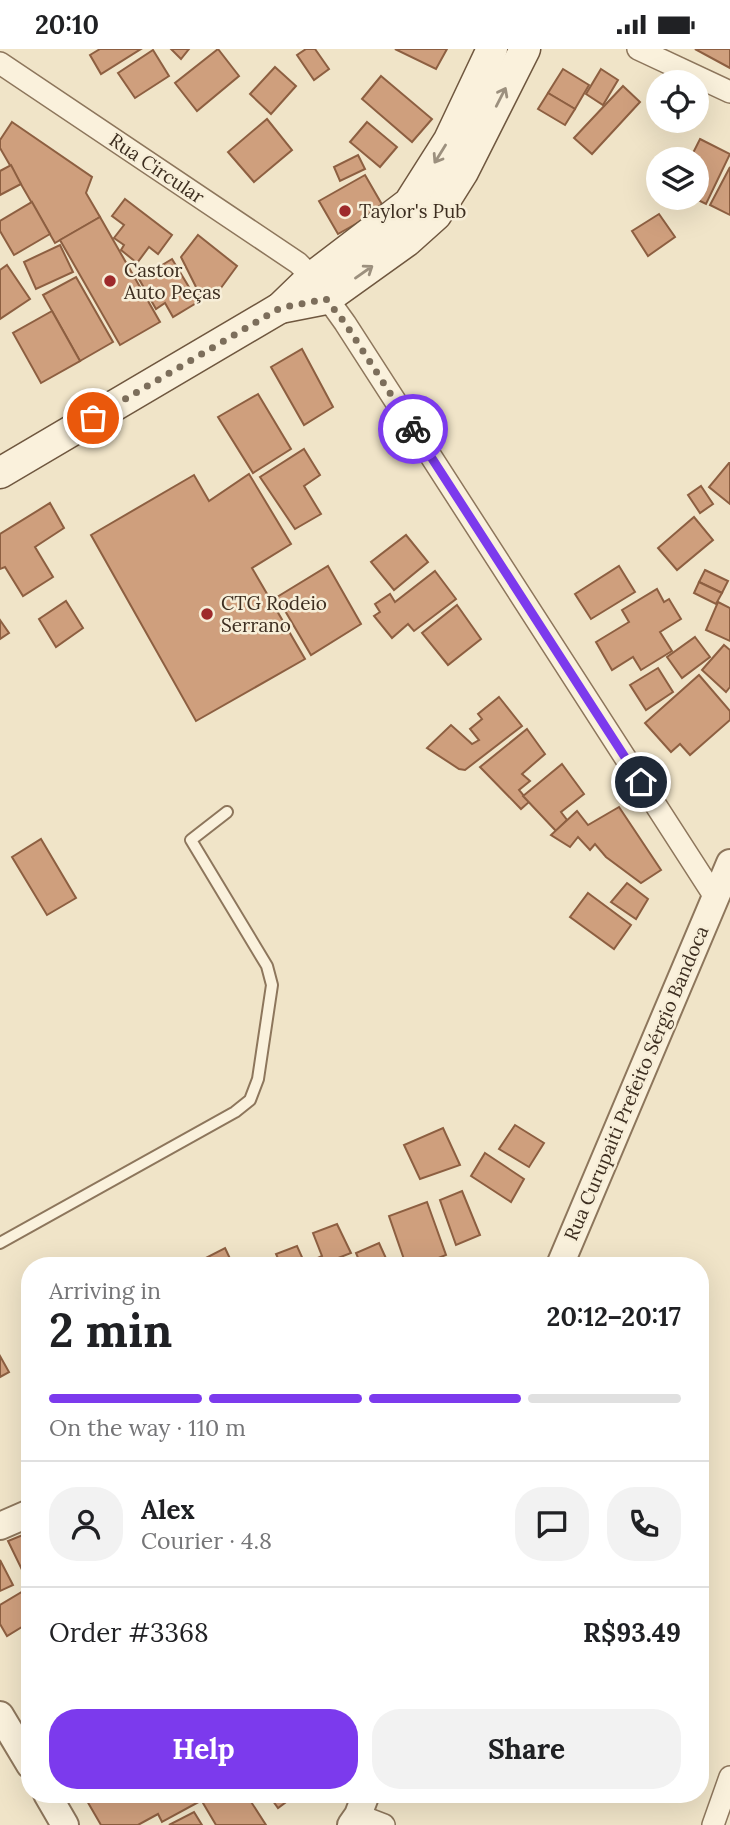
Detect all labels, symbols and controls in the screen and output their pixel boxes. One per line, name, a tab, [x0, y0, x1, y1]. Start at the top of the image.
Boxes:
text: 20:10	[35, 8, 99, 41]
map controls	[646, 70, 709, 210]
button: locate	[646, 70, 709, 133]
one-way arrow	[494, 87, 508, 108]
street label: Rua Circular	[105, 127, 210, 209]
one-way arrow	[432, 144, 447, 163]
button: layers	[646, 147, 709, 210]
place label: Taylor's Pub	[359, 199, 466, 223]
marker: Taylor's Pub	[337, 203, 353, 219]
place label: Castor Auto Peças	[123, 258, 221, 304]
one-way arrow	[354, 265, 373, 280]
marker: Castor Auto Peças	[102, 273, 118, 289]
pin	[63, 388, 123, 448]
courier	[378, 394, 448, 464]
icon: bag	[74, 399, 112, 437]
icon: bike	[394, 410, 432, 448]
place label: CTG Rodeio Serrano	[221, 591, 327, 637]
marker: CTG Rodeio Serrano	[199, 606, 215, 622]
pin	[611, 752, 671, 812]
icon: home	[622, 763, 660, 801]
street label: Rua Curupaiti Prefeito Sérgio Bandoca	[559, 922, 713, 1244]
text: Arriving in	[49, 1276, 161, 1305]
text: 20:12–20:17	[547, 1300, 681, 1333]
text: 2 min	[49, 1301, 172, 1360]
text: On the way · 110 m	[49, 1413, 246, 1442]
button: person	[49, 1487, 123, 1561]
button: chat	[515, 1487, 589, 1561]
button: phone	[607, 1487, 681, 1561]
text: Alex	[141, 1493, 195, 1526]
text: Courier · 4.8	[141, 1526, 272, 1555]
text: Order #3368	[49, 1616, 209, 1649]
text: R$93.49	[583, 1616, 681, 1649]
button: Help	[49, 1709, 358, 1789]
button: Share	[372, 1709, 681, 1789]

